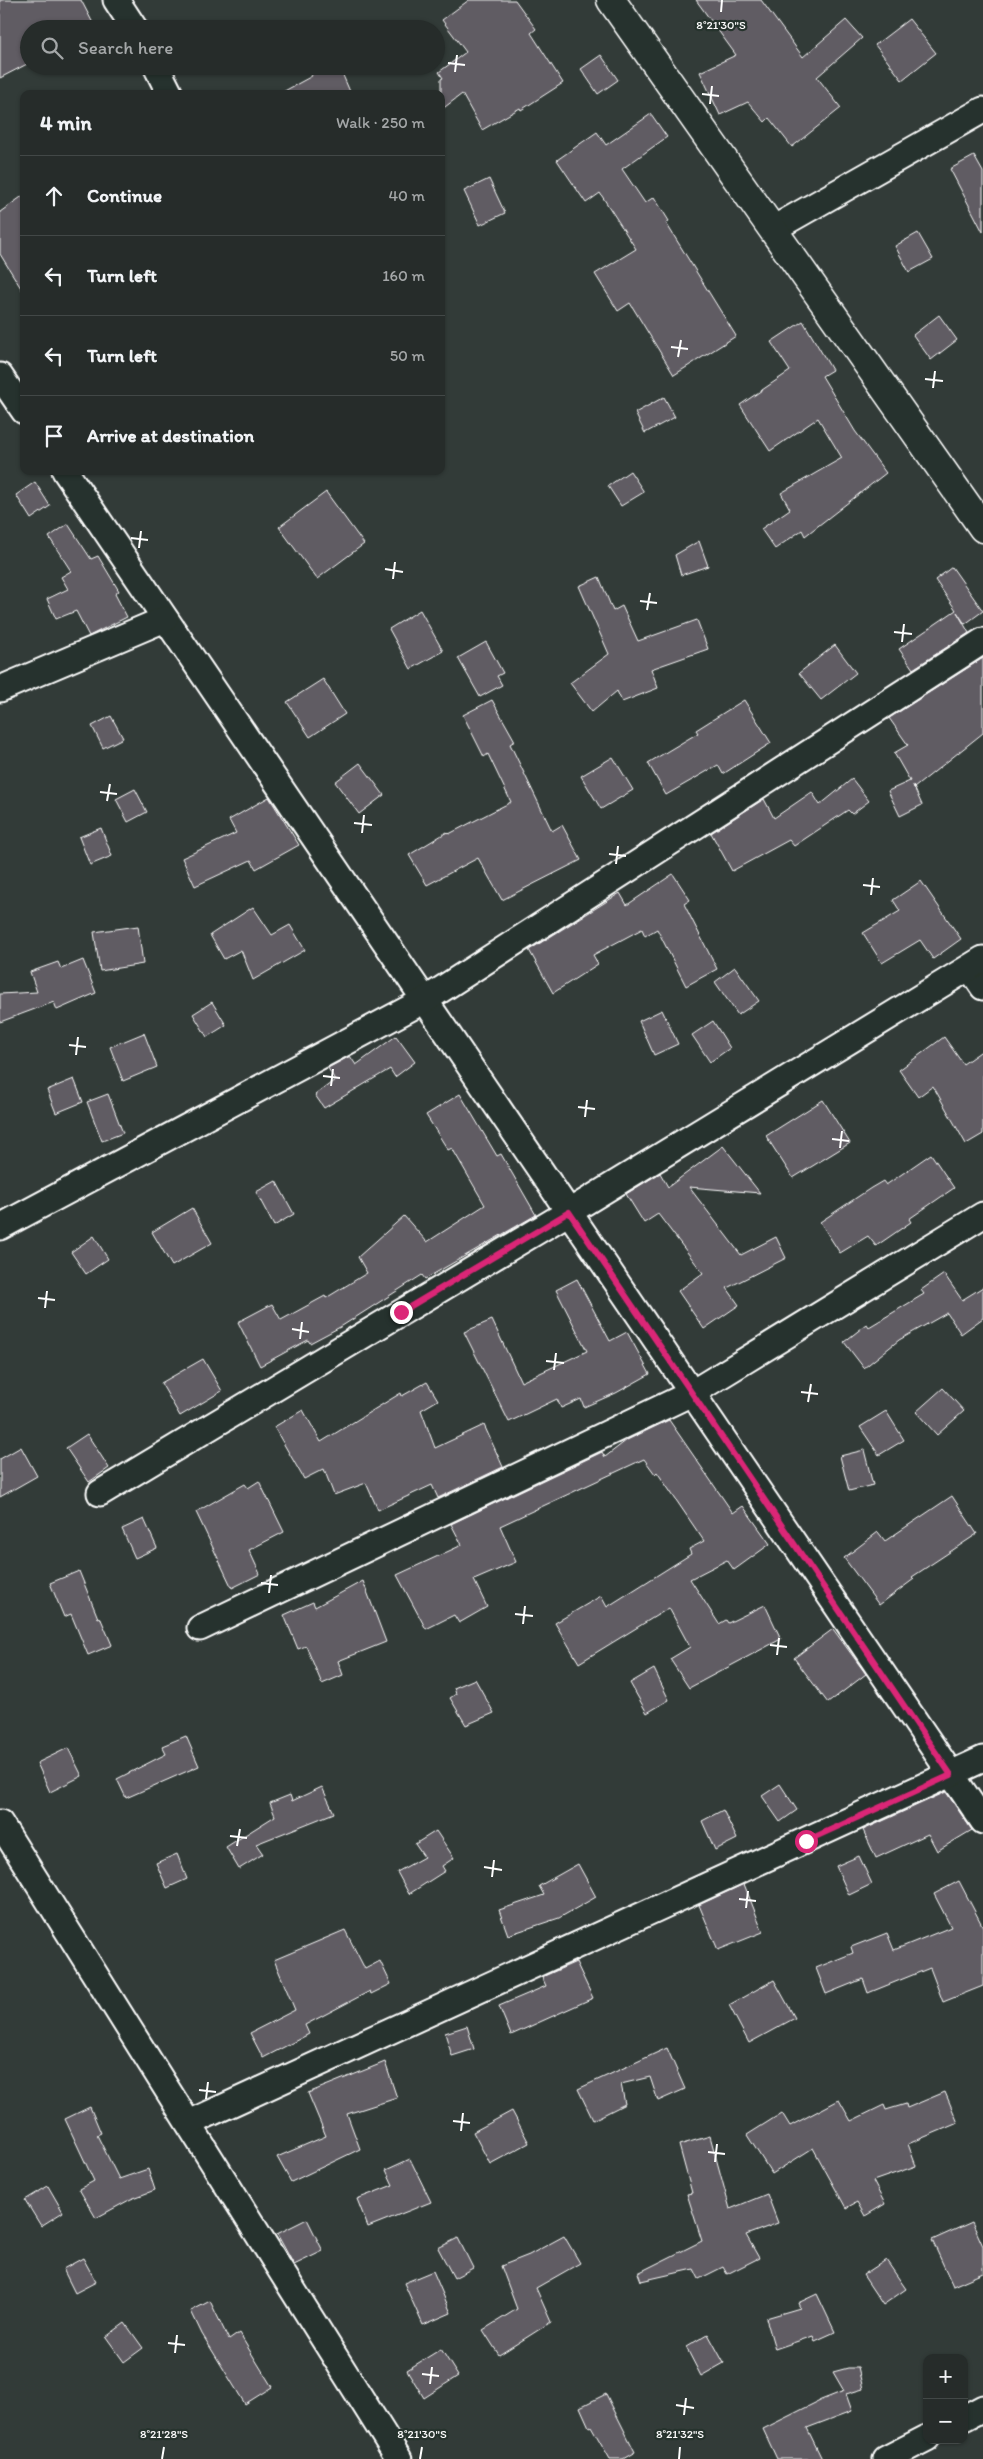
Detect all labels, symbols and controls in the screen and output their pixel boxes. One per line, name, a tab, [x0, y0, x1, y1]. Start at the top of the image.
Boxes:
text: 8°21'30"S	[696, 18, 746, 32]
search box	[20, 20, 445, 75]
icon: search	[38, 34, 66, 62]
text: Search here	[78, 36, 173, 59]
text: 4 min	[40, 110, 92, 135]
text: Walk · 250 m	[336, 113, 425, 132]
icon: ahead	[40, 182, 68, 210]
text: Continue	[87, 184, 162, 207]
text: 40 m	[388, 186, 425, 205]
icon: left	[40, 262, 68, 290]
text: Turn left	[87, 264, 157, 287]
text: 160 m	[382, 266, 425, 285]
icon: left	[40, 342, 68, 370]
text: Turn left	[87, 344, 157, 367]
text: 50 m	[390, 346, 425, 365]
icon: arrive	[40, 422, 68, 450]
text: Arrive at destination	[87, 424, 254, 447]
route end	[390, 1301, 413, 1324]
route start	[795, 1830, 818, 1853]
map controls	[923, 2354, 968, 2444]
button: +	[923, 2354, 968, 2399]
button: −	[923, 2399, 968, 2444]
text: 8°21'28"S	[140, 2427, 188, 2441]
text: 8°21'30"S	[397, 2427, 447, 2441]
text: 8°21'32"S	[656, 2427, 704, 2441]

